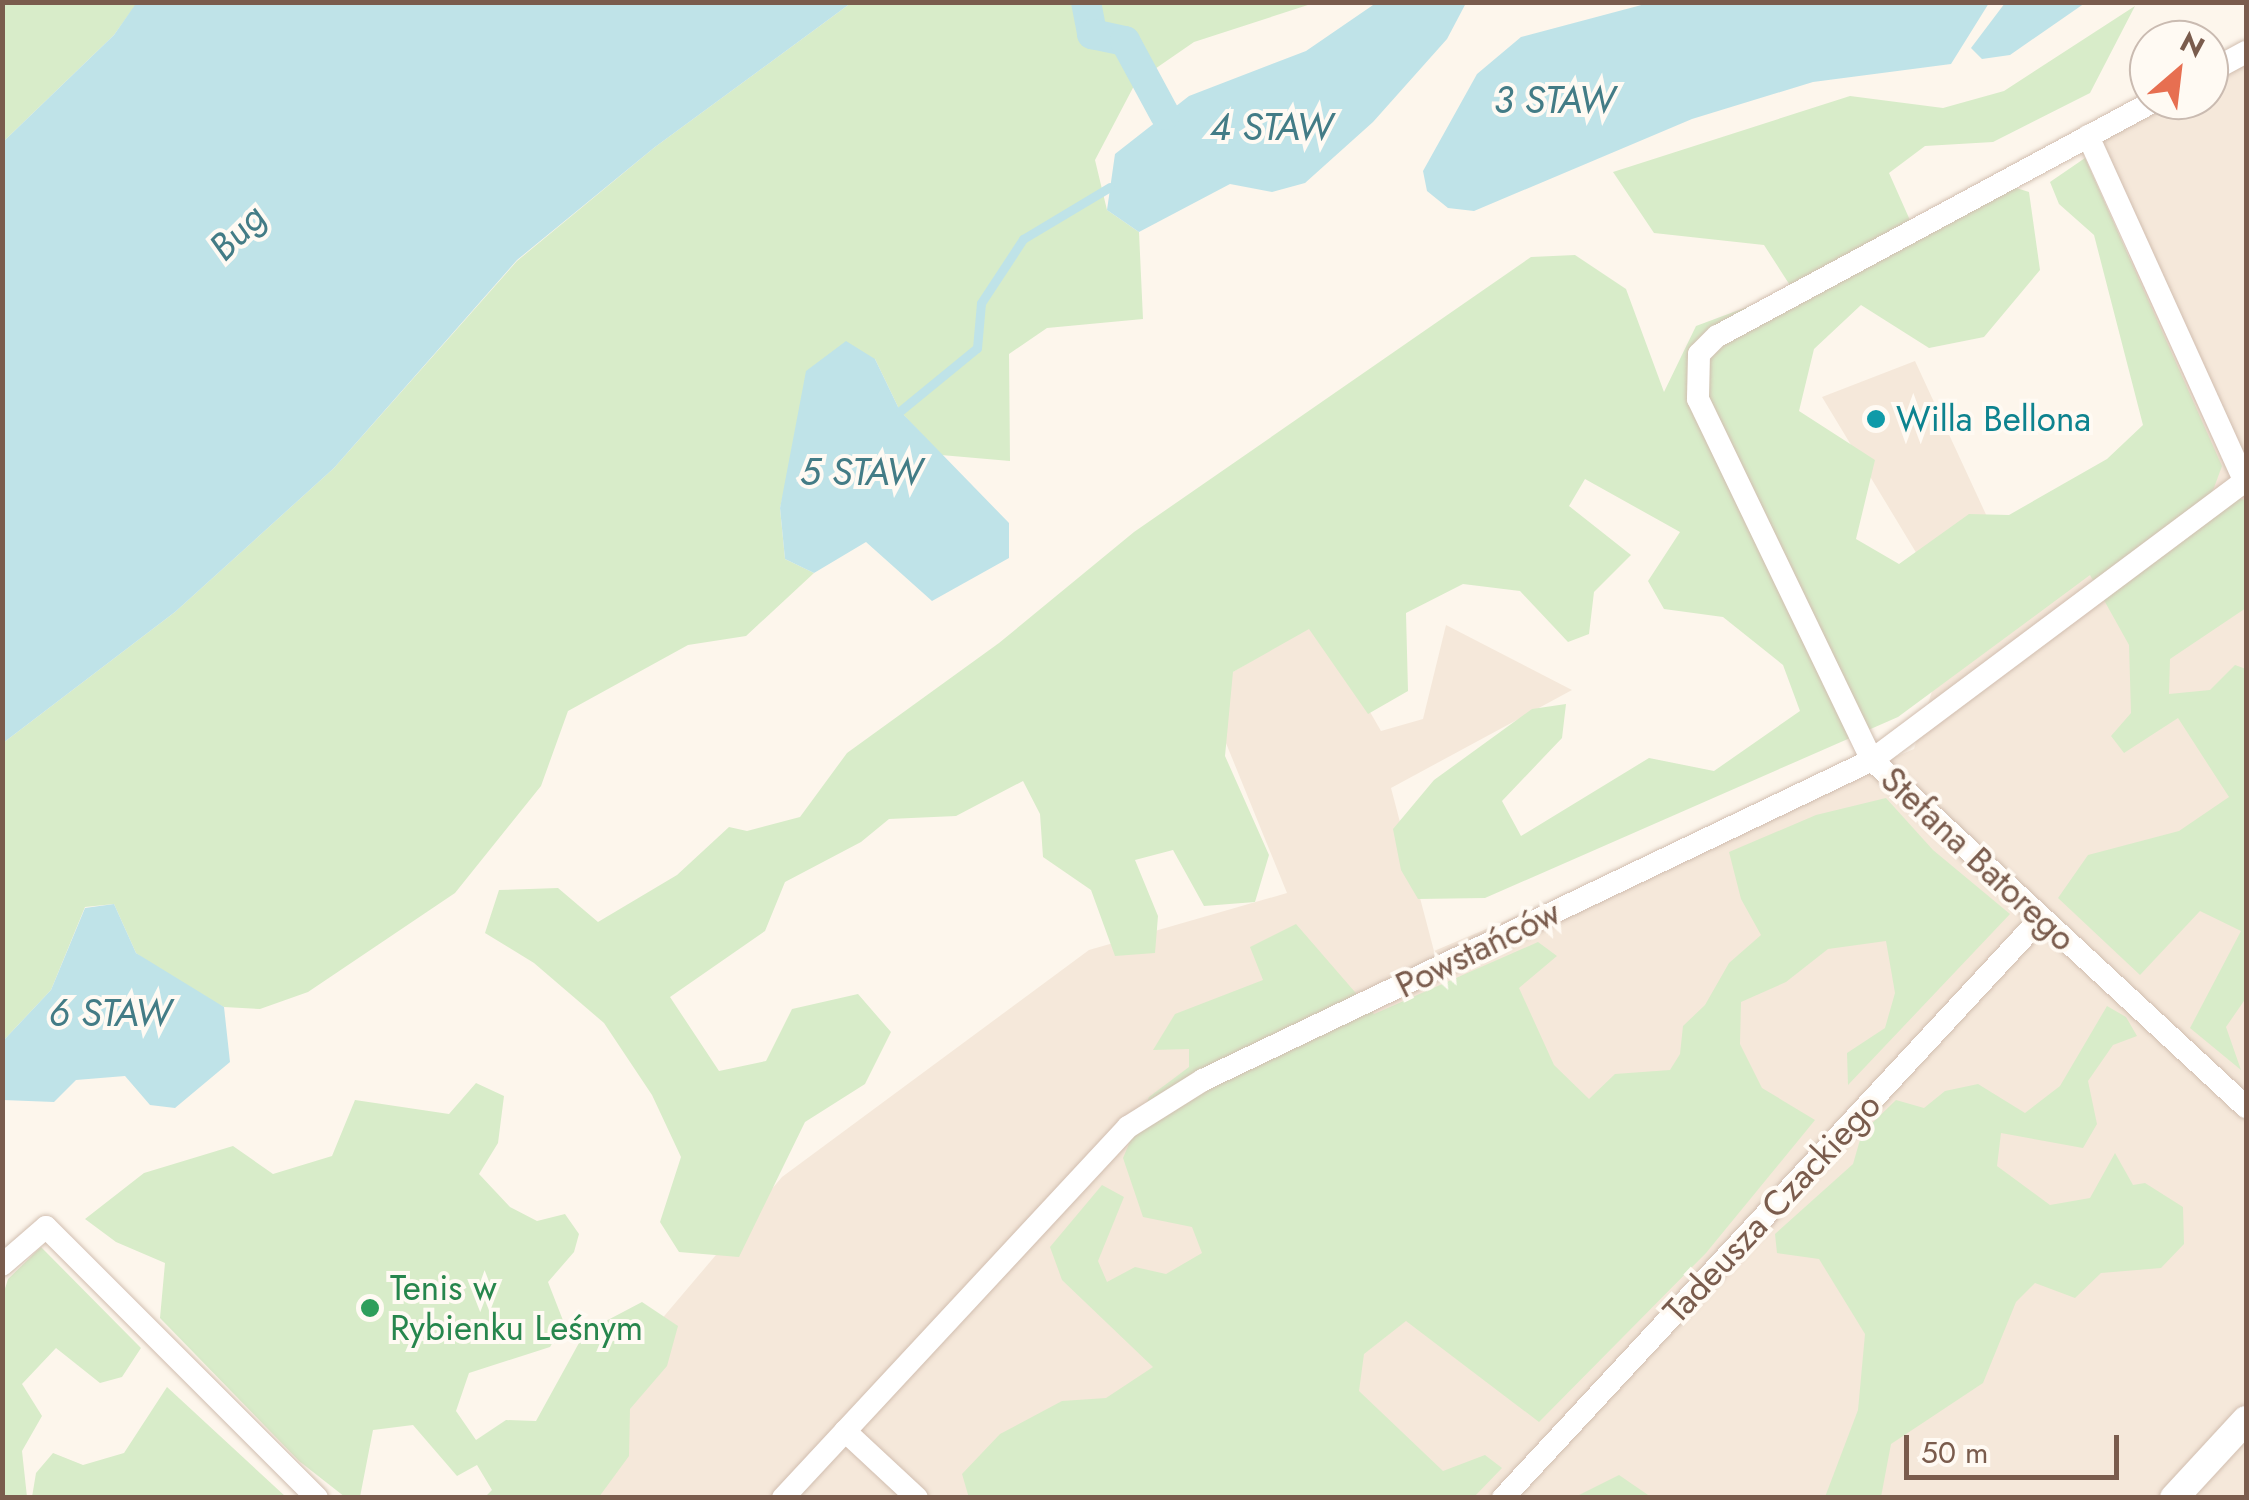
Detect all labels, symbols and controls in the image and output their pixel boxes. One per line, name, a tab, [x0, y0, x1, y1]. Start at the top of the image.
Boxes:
north arrow	[2129, 20, 2229, 120]
text: N	[2173, 22, 2212, 68]
water label: 3 STAW	[1493, 77, 1615, 123]
water label: 4 STAW	[1209, 104, 1333, 150]
water label: Bug	[199, 194, 275, 270]
place label: Willa Bellona	[1896, 398, 2091, 440]
marker: Willa Bellona	[1865, 408, 1887, 430]
water label: 5 STAW	[800, 449, 922, 495]
street label: Stefana Batorego	[1872, 758, 2084, 960]
street label: Powstańców	[1389, 891, 1567, 1007]
water label: 6 STAW	[48, 990, 172, 1036]
street label: Tadeusza Czackiego	[1655, 1084, 1889, 1332]
place label: Tenis w Rybienku Leśnym	[390, 1267, 643, 1349]
marker: Tenis w Rybienku Leśnym	[359, 1297, 381, 1319]
scale bar	[1909, 1415, 2124, 1477]
text: 50 m	[1921, 1431, 1988, 1474]

